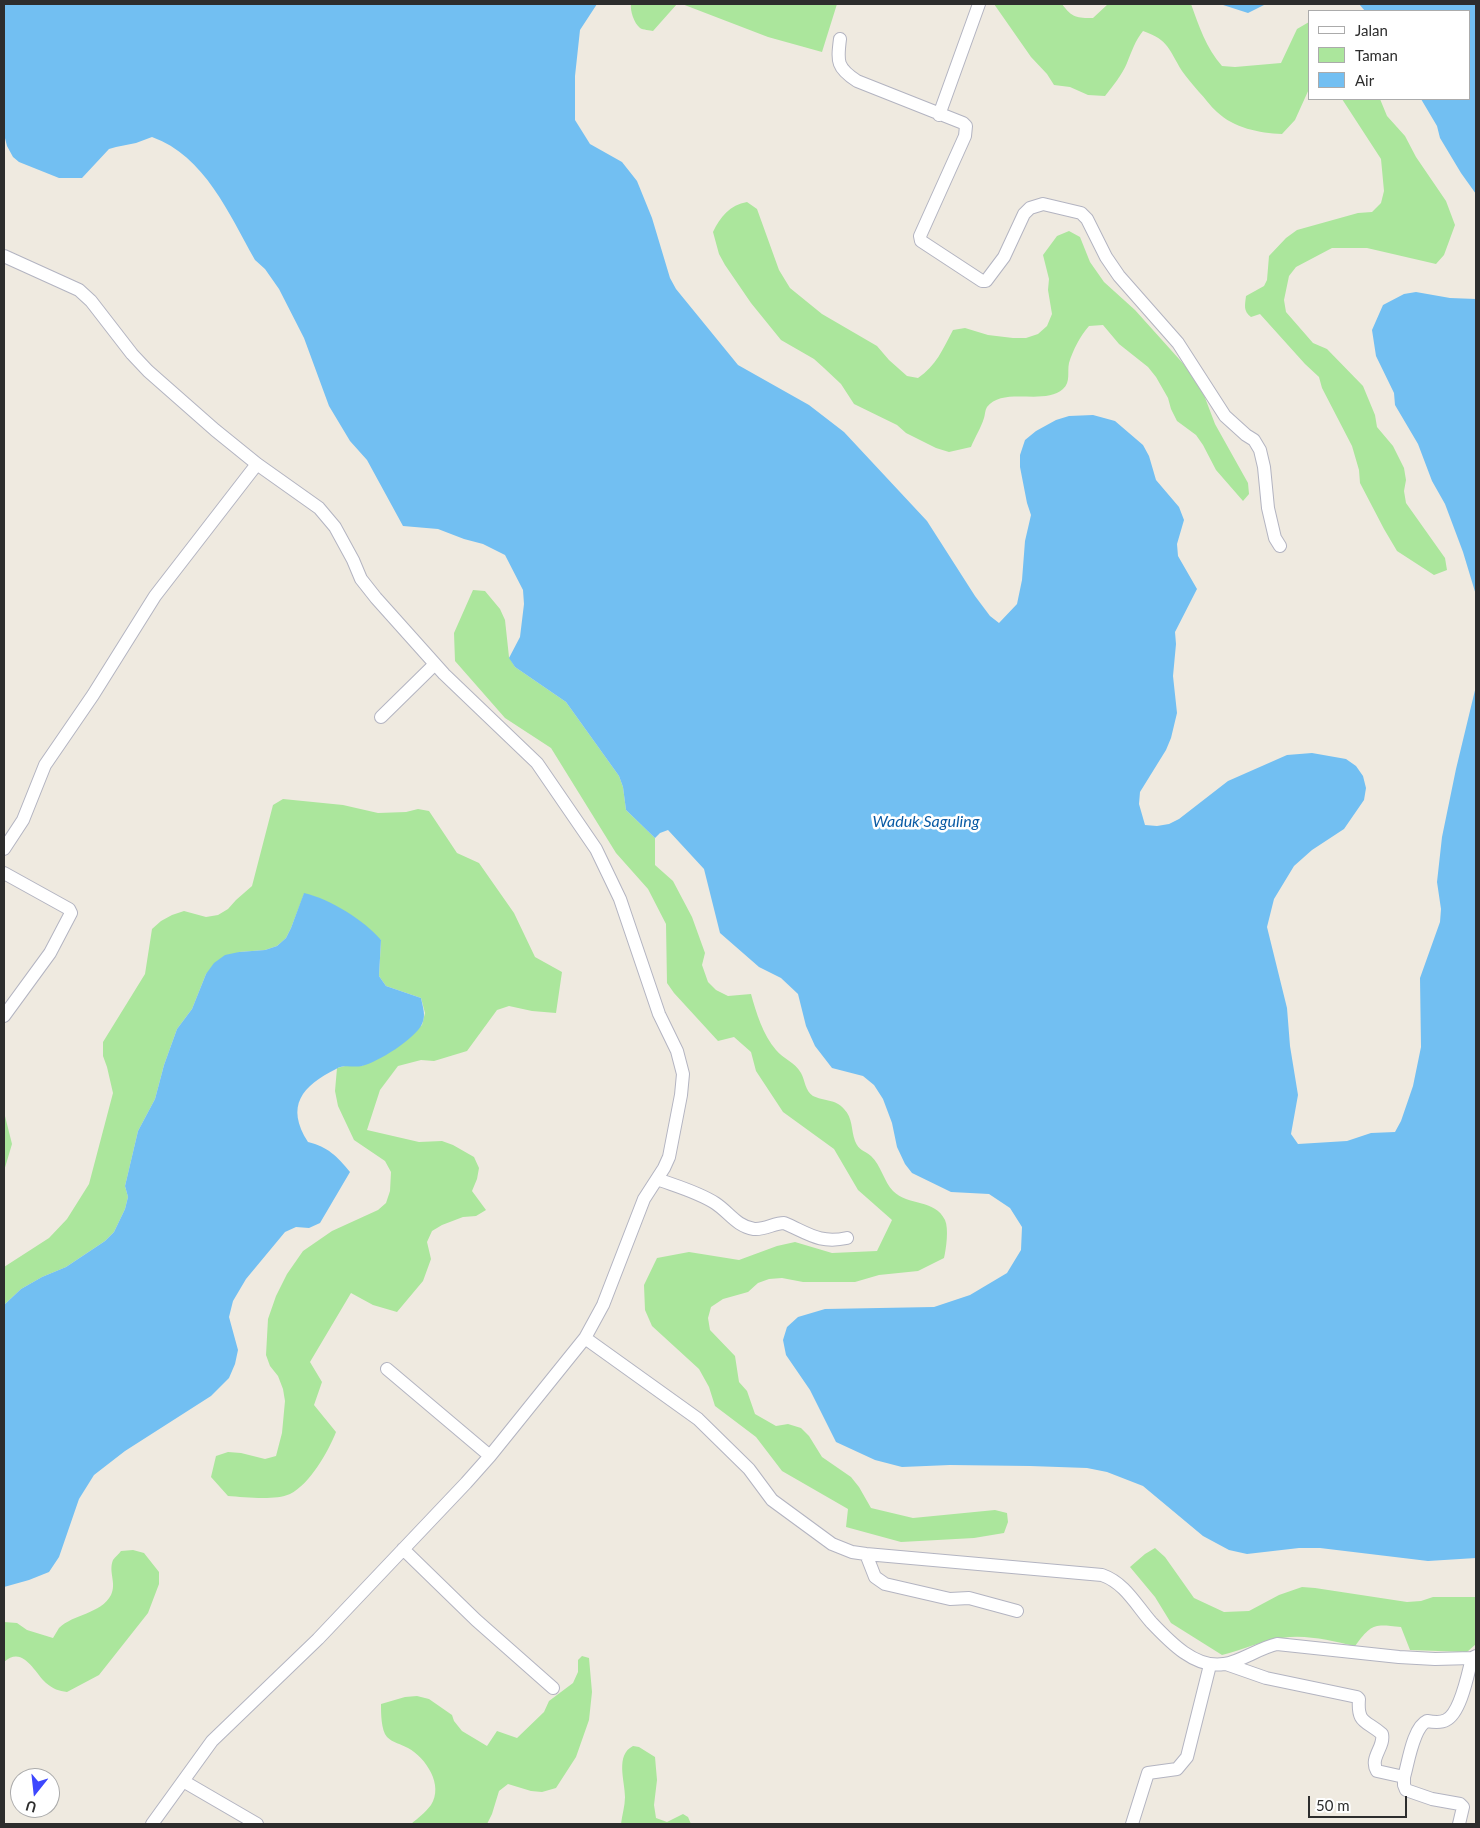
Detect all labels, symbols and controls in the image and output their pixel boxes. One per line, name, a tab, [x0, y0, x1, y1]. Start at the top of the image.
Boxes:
legend	[1308, 10, 1470, 100]
text: Jalan	[1355, 21, 1388, 39]
text: Taman	[1355, 46, 1398, 64]
text: Air	[1355, 71, 1374, 89]
water label: Waduk Saguling	[873, 812, 979, 832]
north arrow	[10, 1768, 60, 1818]
scale bar	[1310, 1786, 1409, 1818]
text: 50 m	[1316, 1796, 1350, 1814]
text: U	[24, 1797, 38, 1817]

